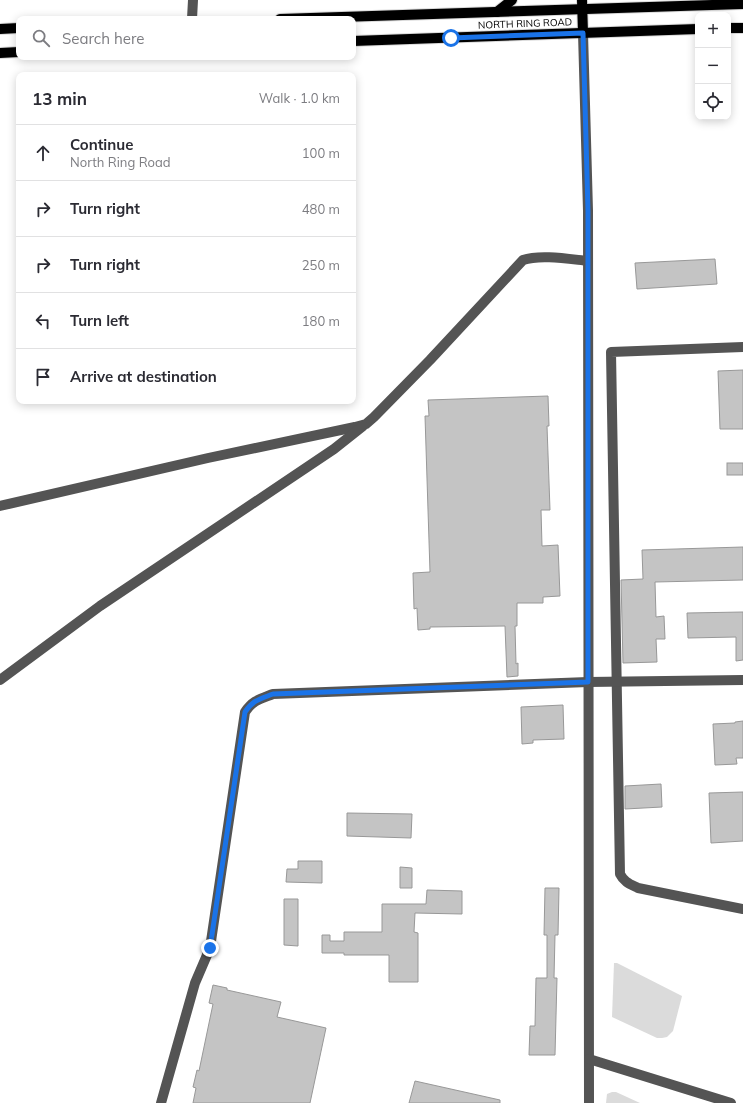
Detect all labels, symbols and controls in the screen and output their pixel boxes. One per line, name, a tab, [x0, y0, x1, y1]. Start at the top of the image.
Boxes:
map controls	[695, 12, 731, 120]
button: +	[695, 12, 731, 48]
street label: NORTH RING ROAD	[478, 15, 572, 32]
search box	[16, 16, 356, 60]
icon: search	[30, 27, 52, 49]
text: Search here	[62, 29, 144, 48]
route start	[442, 29, 460, 47]
button: −	[695, 48, 731, 84]
button: locate	[695, 84, 731, 120]
text: 13 min	[32, 88, 87, 109]
text: Walk · 1.0 km	[259, 90, 340, 106]
text: Continue	[70, 135, 133, 154]
icon: ahead	[32, 142, 54, 164]
text: 100 m	[302, 145, 340, 161]
text: North Ring Road	[70, 154, 171, 170]
icon: right	[32, 198, 54, 220]
text: Turn right	[70, 199, 140, 218]
text: 480 m	[302, 201, 340, 217]
icon: right	[32, 254, 54, 276]
text: Turn right	[70, 255, 140, 274]
text: 250 m	[302, 257, 340, 273]
icon: left	[32, 310, 54, 332]
text: Turn left	[70, 311, 129, 330]
text: 180 m	[302, 313, 340, 329]
icon: arrive	[32, 366, 54, 388]
text: Arrive at destination	[70, 367, 217, 386]
route end	[201, 939, 219, 957]

